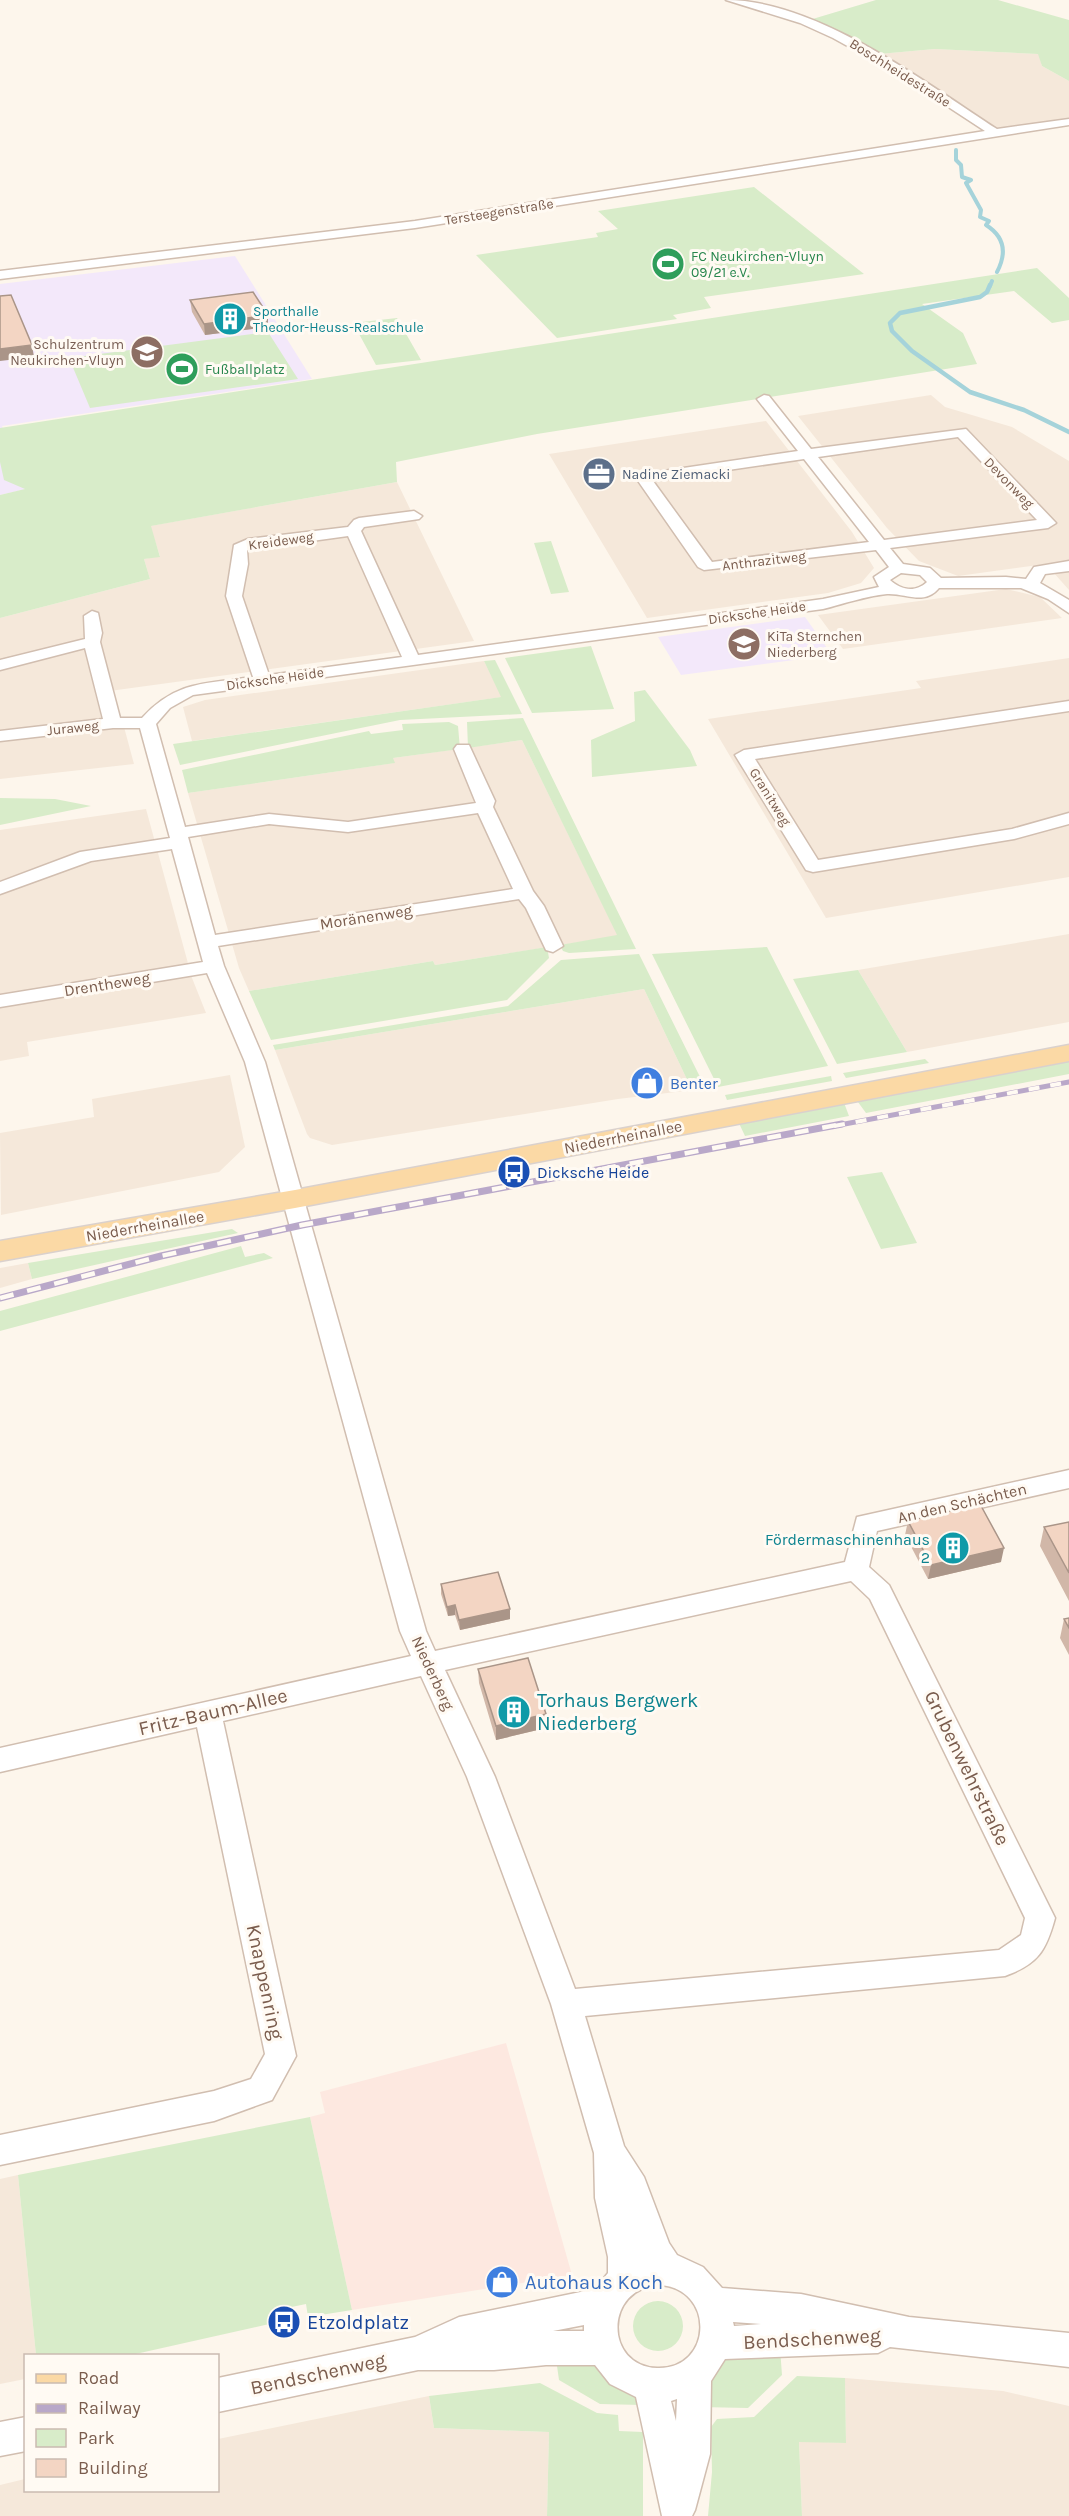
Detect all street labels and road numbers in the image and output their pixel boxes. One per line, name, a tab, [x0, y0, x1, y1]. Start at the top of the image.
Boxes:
street label: Boschheidestraße	[846, 35, 954, 111]
street label: Tersteegenstraße	[443, 195, 555, 229]
street label: Devonweg	[980, 454, 1038, 512]
street label: Kreideweg	[247, 528, 315, 554]
street label: Anthrazitweg	[721, 547, 807, 575]
street label: Dicksche Heide	[707, 598, 807, 628]
street label: Dicksche Heide	[225, 664, 325, 694]
street label: Juraweg	[46, 717, 100, 739]
street label: Granitweg	[746, 765, 794, 829]
street label: Moränenweg	[318, 900, 414, 934]
street label: Drentheweg	[63, 968, 151, 1000]
street label: Niederrheinallee	[562, 1116, 684, 1158]
street label: Niederrheinallee	[84, 1206, 206, 1246]
street label: An den Schächten	[896, 1479, 1028, 1527]
street label: Niederberg	[408, 1633, 458, 1713]
street label: Fritz-Baum-Allee	[136, 1684, 290, 1740]
street label: Grubenwehrstraße	[920, 1687, 1014, 1849]
street label: Knappenring	[242, 1922, 288, 2042]
street label: Bendschenweg	[743, 2324, 881, 2354]
street label: Bendschenweg	[248, 2348, 388, 2400]

